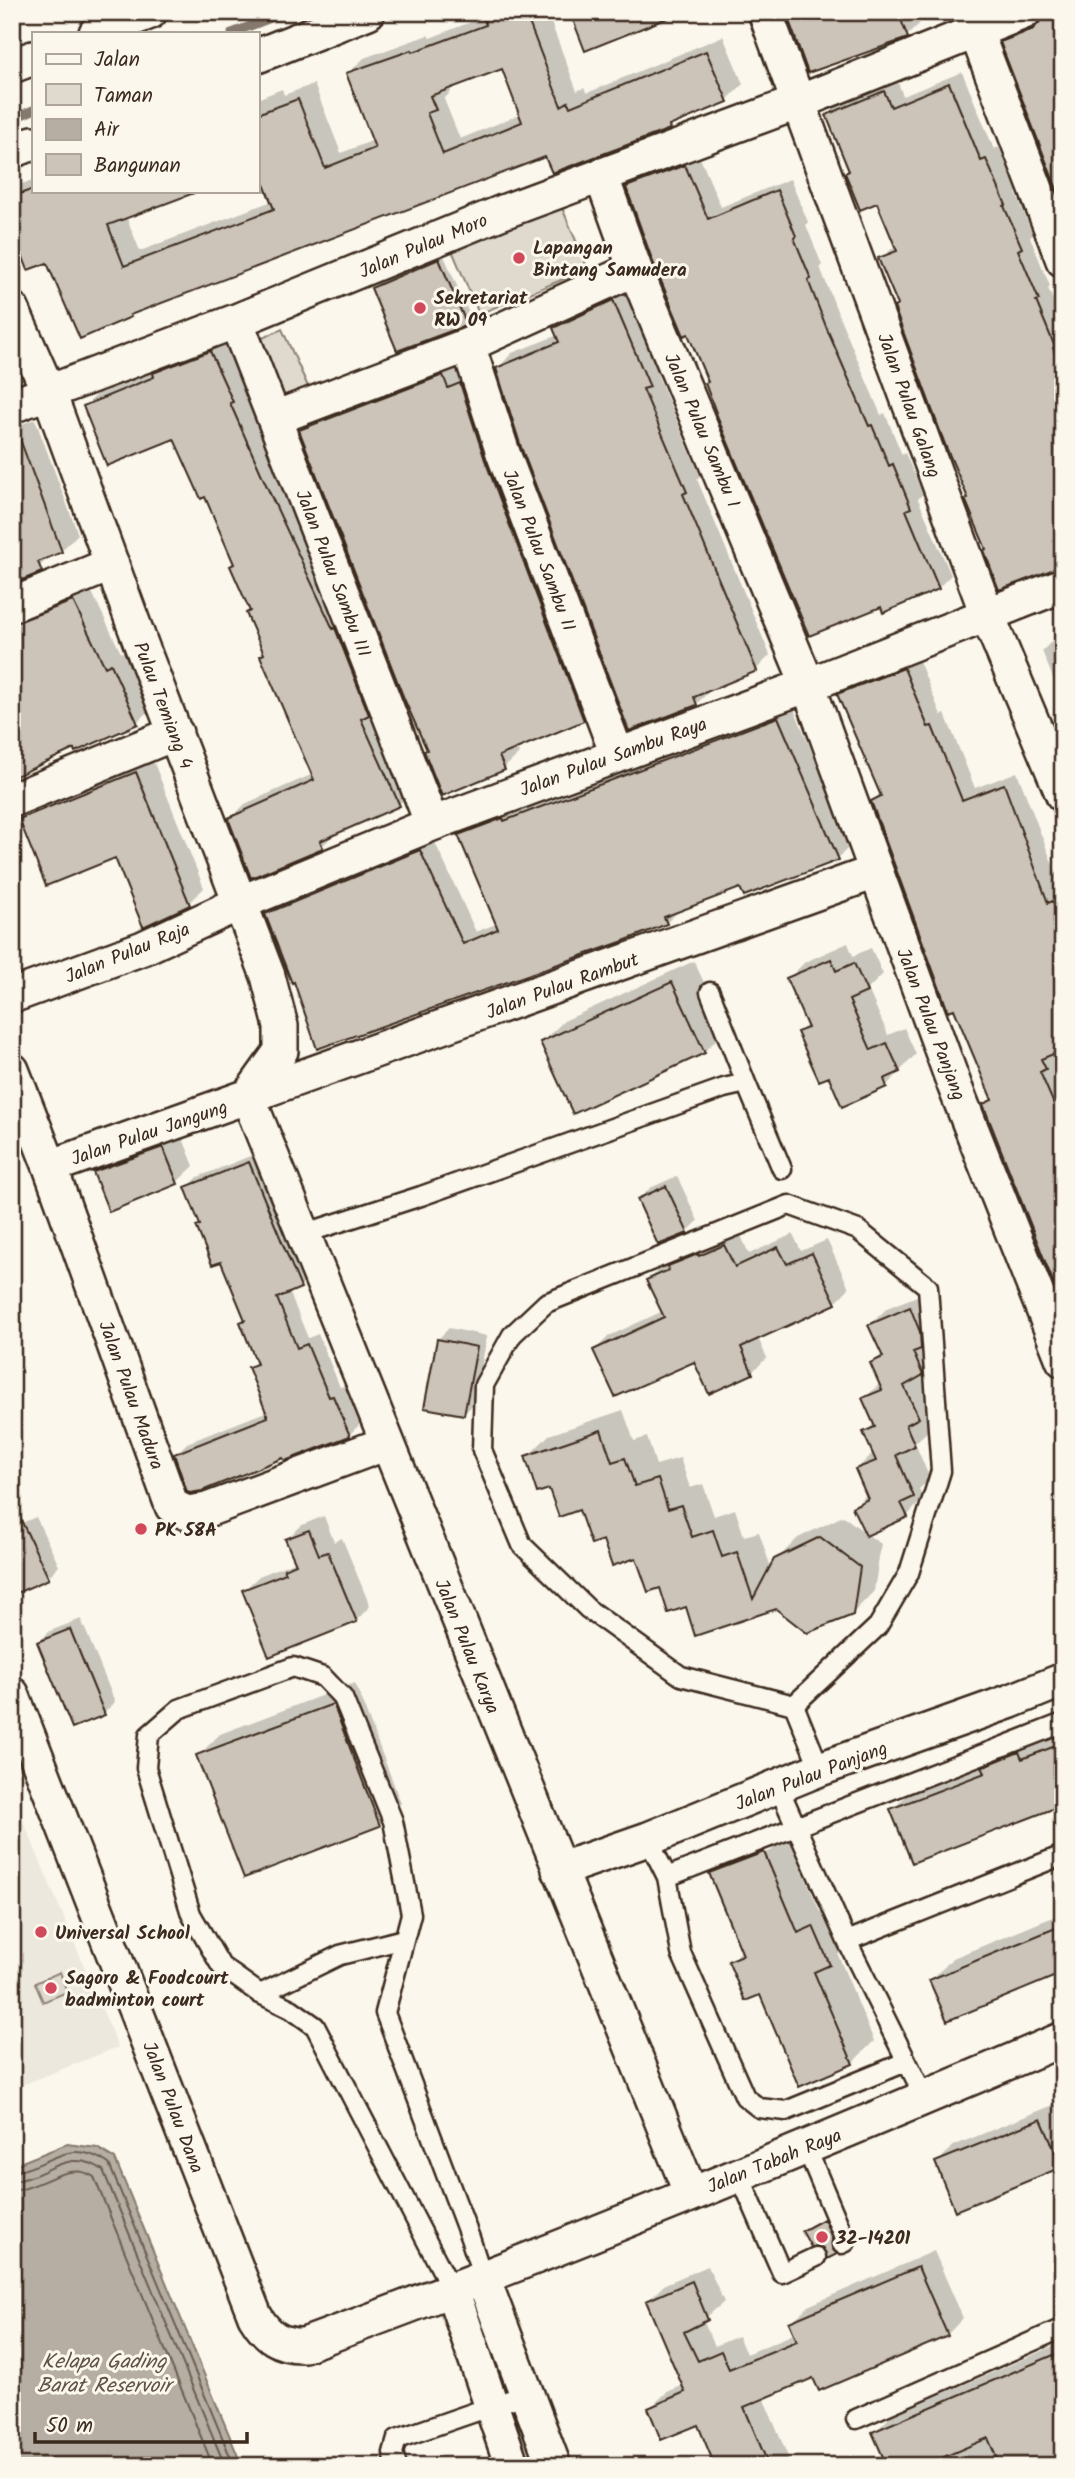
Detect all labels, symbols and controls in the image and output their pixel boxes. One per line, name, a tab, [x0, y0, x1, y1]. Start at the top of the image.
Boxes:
legend	[32, 32, 259, 192]
text: Jalan	[94, 44, 140, 77]
text: Taman	[94, 80, 153, 113]
text: Air	[94, 114, 120, 147]
text: Bangunan	[94, 150, 181, 183]
street label: Jalan Pulau Moro	[355, 206, 493, 287]
place label: Lapangan Bintang Samudera	[533, 234, 687, 286]
marker: Lapangan Bintang Samudera	[511, 250, 527, 266]
place label: Sekretariat RW 09	[434, 284, 528, 336]
marker: Sekretariat RW 09	[412, 300, 428, 316]
street label: Jalan Pulau Galang	[868, 329, 948, 482]
street label: Jalan Pulau Sambu I	[655, 349, 747, 513]
street label: Jalan Pulau Sambu II	[493, 465, 583, 636]
street label: Jalan Pulau Sambu III	[286, 486, 378, 662]
street label: Pulau Temiang 4	[124, 638, 200, 774]
street label: Jalan Pulau Sambu Raya	[516, 710, 712, 806]
street label: Jalan Pulau Raja	[61, 915, 195, 993]
street label: Jalan Pulau Panjang	[887, 944, 973, 1105]
street label: Jalan Pulau Rambut	[482, 945, 644, 1028]
street label: Jalan Pulau Jangung	[67, 1093, 232, 1175]
street label: Jalan Pulau Madura	[89, 1317, 171, 1474]
place label: PK 58A	[155, 1516, 217, 1546]
marker: PK 58A	[133, 1521, 149, 1537]
street label: Jalan Pulau Karya	[425, 1575, 507, 1719]
street label: Jalan Pulau Panjang	[731, 1734, 892, 1820]
place label: Universal School	[55, 1919, 191, 1949]
marker: Universal School	[33, 1924, 49, 1940]
place label: Sagoro & Foodcourt badminton court	[65, 1964, 229, 2016]
marker: Sagoro & Foodcourt badminton court	[43, 1980, 59, 1996]
street label: Jalan Pulau Dana	[133, 2037, 211, 2178]
street label: Jalan Tabah Raya	[703, 2121, 847, 2202]
place label: 32-14201	[835, 2224, 910, 2254]
marker: 32-14201	[814, 2229, 830, 2245]
water label: Kelapa Gading Barat Reservoir	[37, 2346, 175, 2403]
scale bar	[35, 2401, 247, 2445]
text: 50 m	[46, 2410, 93, 2443]

